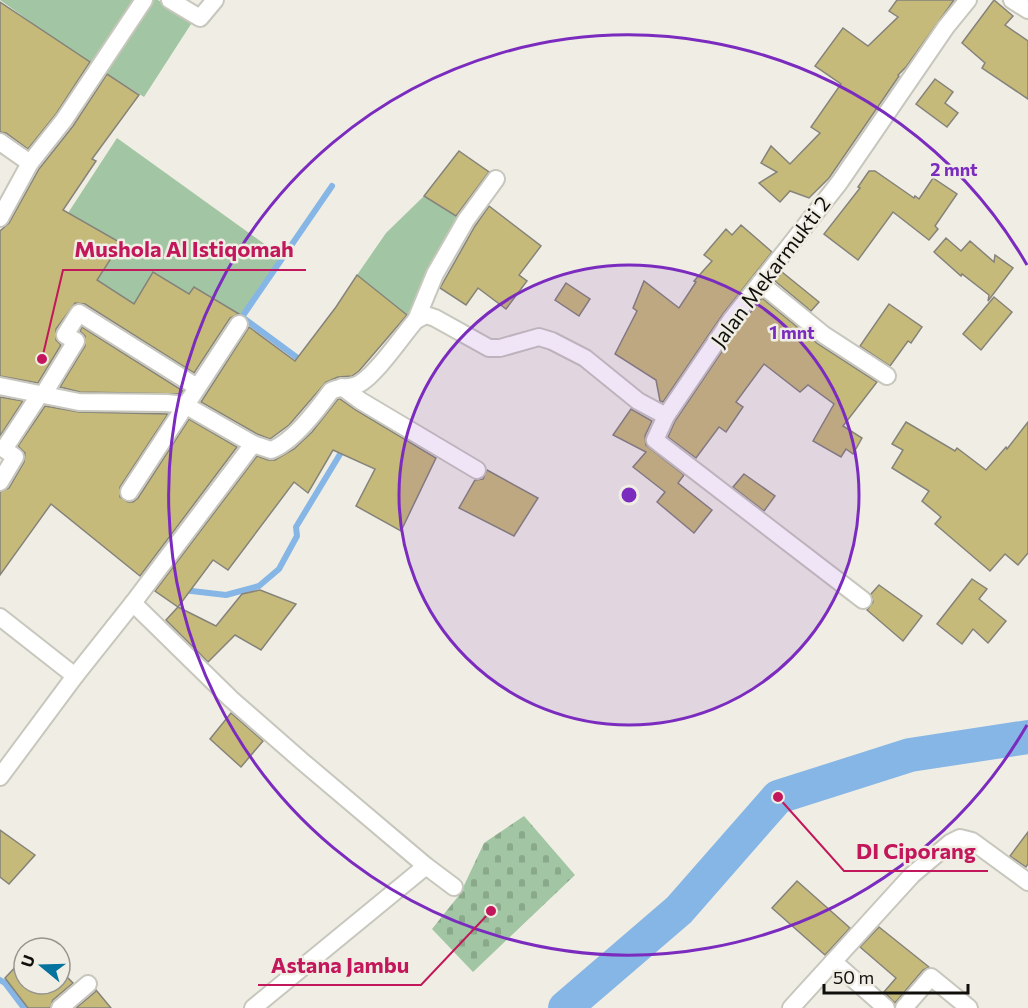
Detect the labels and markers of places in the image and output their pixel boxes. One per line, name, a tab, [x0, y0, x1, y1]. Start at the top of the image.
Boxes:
callout: Mushola Al Istiqomah	[63, 230, 306, 270]
centre of rings	[619, 485, 639, 505]
callout: DI Ciporang	[844, 831, 988, 871]
callout: Astana Jambu	[258, 945, 421, 985]

